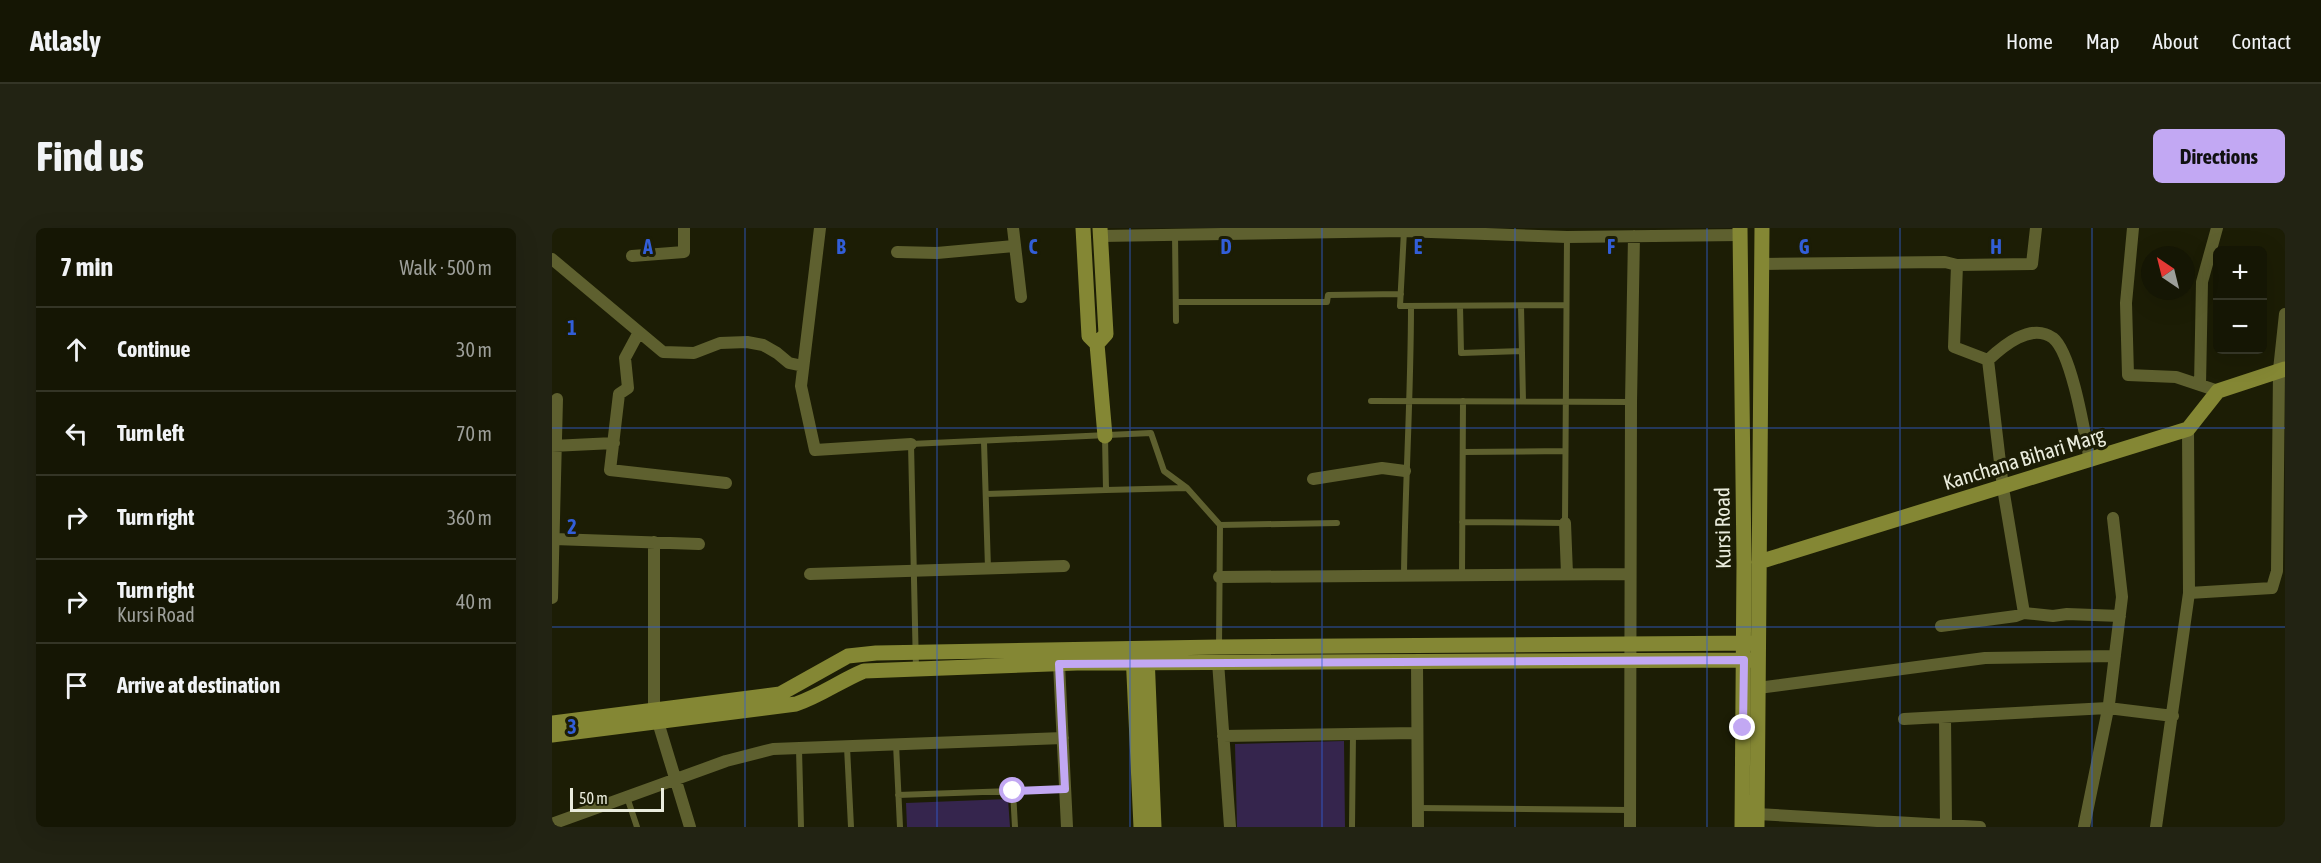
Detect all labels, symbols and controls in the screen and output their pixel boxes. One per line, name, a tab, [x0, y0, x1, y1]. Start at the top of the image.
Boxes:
text: Atlasly	[30, 25, 101, 57]
text: Home	[2006, 29, 2053, 53]
text: Map	[2086, 29, 2120, 53]
text: About	[2153, 29, 2199, 53]
text: Contact	[2232, 29, 2291, 53]
button: Directions	[2153, 129, 2285, 183]
text: Find us	[36, 132, 144, 180]
text: A	[642, 235, 653, 258]
text: B	[836, 235, 846, 258]
text: C	[1029, 235, 1038, 258]
text: D	[1220, 235, 1232, 258]
text: E	[1414, 235, 1423, 258]
text: F	[1607, 235, 1615, 258]
text: G	[1799, 235, 1810, 258]
text: H	[1990, 235, 2002, 258]
north arrow	[2141, 246, 2195, 300]
map controls	[2213, 246, 2267, 354]
button: +	[2213, 246, 2267, 300]
text: 7 min	[60, 252, 113, 282]
text: Walk · 500 m	[400, 256, 492, 279]
button: −	[2213, 300, 2267, 354]
text: 1	[567, 316, 577, 339]
icon: ahead	[60, 333, 93, 366]
text: Continue	[117, 336, 191, 362]
text: 30 m	[456, 338, 492, 361]
icon: left	[60, 417, 93, 450]
text: Turn left	[117, 420, 184, 446]
text: 70 m	[456, 422, 492, 445]
street label: Kanchana Bihari Marg	[1940, 422, 2107, 494]
street label: Kursi Road	[1709, 487, 1735, 569]
icon: right	[60, 501, 93, 534]
text: Turn right	[117, 504, 194, 530]
text: 360 m	[447, 506, 492, 529]
text: 2	[567, 515, 577, 538]
text: Turn right	[117, 577, 194, 603]
icon: right	[60, 585, 93, 618]
text: 40 m	[456, 590, 492, 613]
text: Kursi Road	[117, 603, 195, 626]
icon: arrive	[60, 669, 93, 702]
text: Arrive at destination	[117, 672, 280, 698]
route end	[1729, 714, 1755, 740]
text: 3	[567, 715, 577, 738]
route start	[999, 777, 1025, 803]
scale bar	[570, 785, 664, 812]
text: 50 m	[579, 789, 608, 807]

